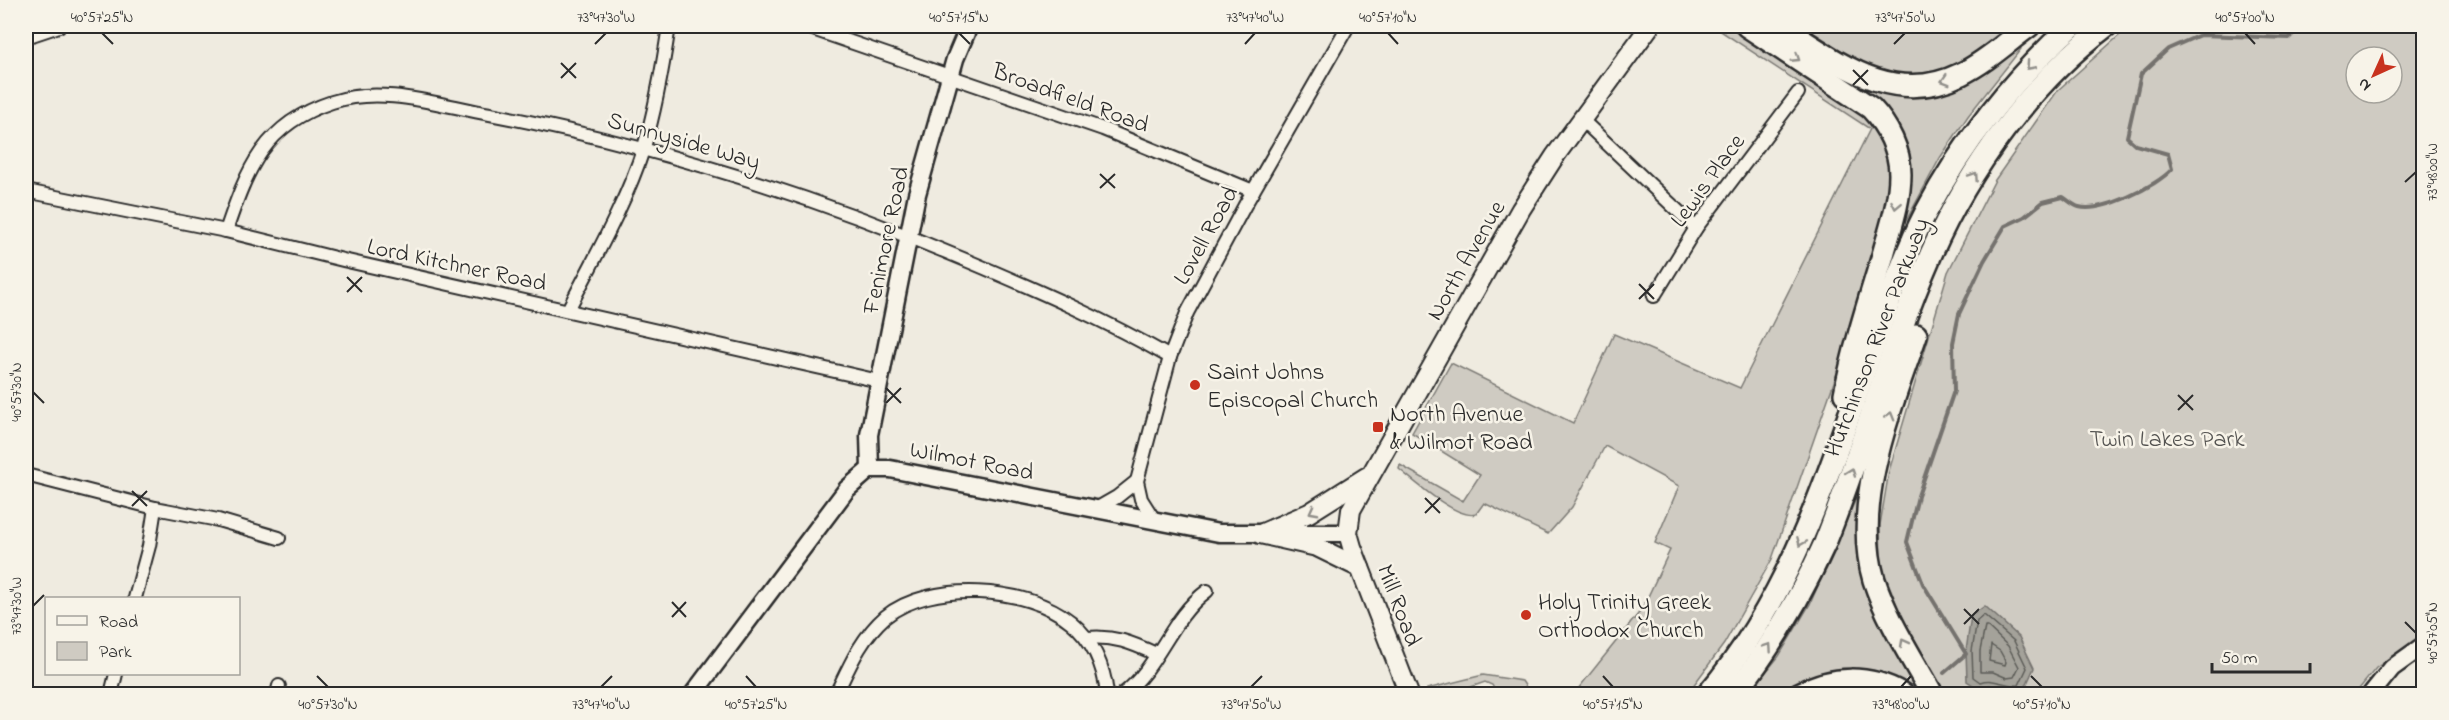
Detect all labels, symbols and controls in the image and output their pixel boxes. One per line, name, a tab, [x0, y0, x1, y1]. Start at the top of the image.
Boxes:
text: 40°57'25"N	[71, 7, 133, 29]
text: 73°47'30"W	[577, 7, 635, 29]
text: 40°57'15"N	[929, 7, 989, 29]
text: 73°47'40"W	[1226, 7, 1284, 29]
text: 40°57'10"N	[1359, 7, 1417, 29]
text: 73°47'50"W	[1875, 7, 1935, 29]
text: 40°57'00"N	[2215, 7, 2275, 29]
north arrow	[2344, 45, 2404, 105]
one-way arrow	[1790, 50, 1800, 62]
street label: Broadfield Road	[986, 54, 1154, 144]
one-way arrow	[2026, 59, 2037, 70]
one-way arrow	[1940, 72, 1951, 85]
text: N	[2352, 72, 2377, 97]
street label: Sunnyside Way	[602, 104, 764, 182]
street label: Lewis Place	[1663, 127, 1755, 236]
text: 73°48'00"W	[2422, 143, 2444, 201]
street label: Fenimore Road	[855, 163, 920, 318]
one-way arrow	[1967, 172, 1978, 183]
street label: Lovell Road	[1166, 180, 1249, 292]
street label: North Avenue	[1419, 195, 1516, 328]
one-way arrow	[1890, 199, 1903, 209]
street label: Hutchinson River Parkway	[1817, 213, 1941, 463]
street label: Lord Kitchner Road	[364, 230, 550, 303]
place label: Saint Johns Episcopal Church	[1207, 356, 1378, 419]
text: 40°57'30"N	[6, 362, 28, 422]
marker: Saint Johns Episcopal Church	[1188, 378, 1202, 392]
place label: North Avenue & Wilmot Road	[1390, 398, 1533, 461]
one-way arrow	[1883, 411, 1895, 422]
marker: North Avenue & Wilmot Road	[1371, 420, 1385, 434]
park label: Twin Lakes Park	[2090, 423, 2245, 458]
street label: Wilmot Road	[907, 433, 1037, 492]
one-way arrow	[1844, 467, 1857, 478]
one-way arrow	[1308, 504, 1319, 515]
one-way arrow	[1796, 535, 1808, 546]
street label: Mill Road	[1366, 560, 1429, 652]
text: 73°47'30"W	[6, 577, 28, 635]
place label: Holy Trinity Greek Orthodox Church	[1538, 586, 1711, 649]
legend	[45, 597, 240, 675]
text: 40°57'05"N	[2422, 602, 2444, 664]
marker: Holy Trinity Greek Orthodox Church	[1519, 608, 1533, 622]
text: Road	[99, 610, 138, 636]
scale bar	[2212, 636, 2310, 674]
one-way arrow	[1900, 639, 1911, 649]
text: Park	[99, 640, 132, 666]
one-way arrow	[1761, 643, 1772, 654]
text: 50 m	[2221, 646, 2258, 672]
text: 40°57'30"N	[298, 694, 358, 716]
text: 73°47'40"W	[572, 694, 630, 716]
text: 40°57'25"N	[725, 694, 787, 716]
text: 73°47'50"W	[1221, 694, 1281, 716]
text: 40°57'15"N	[1583, 694, 1643, 716]
text: 73°48'00"W	[1872, 694, 1930, 716]
text: 40°57'10"N	[2013, 694, 2071, 716]

